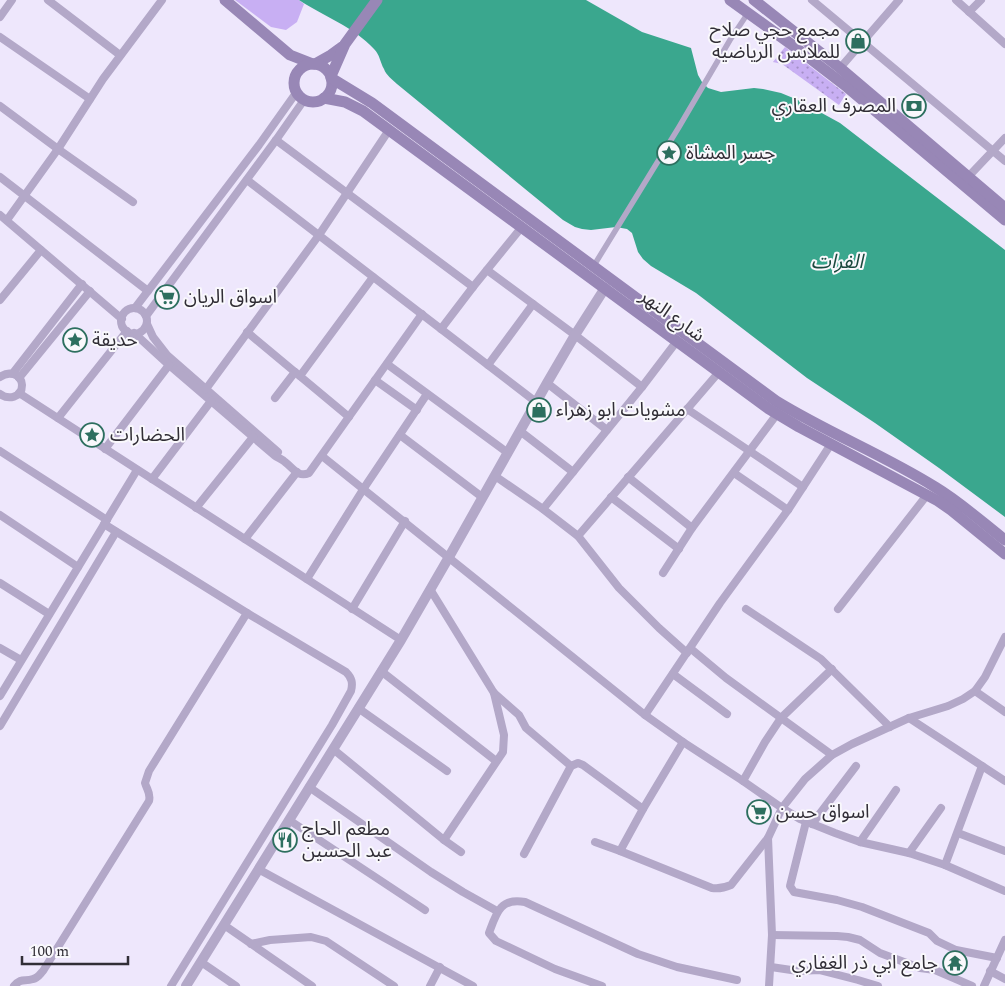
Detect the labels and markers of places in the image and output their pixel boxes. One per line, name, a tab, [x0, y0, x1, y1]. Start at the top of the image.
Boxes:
place label: مجمع حجي صلاح للملابس الرياضيه	[709, 16, 840, 67]
shop icon: مجمع حجي صلاح للملابس الرياضيه	[845, 28, 871, 54]
place label: المصرف العقاري	[771, 92, 896, 121]
bank icon: المصرف العقاري	[901, 93, 927, 119]
place label: جسر المشاة	[686, 139, 775, 168]
place icon: جسر المشاة	[656, 140, 682, 166]
place label: اسواق الريان	[184, 283, 277, 312]
supermarket icon: اسواق الريان	[154, 284, 180, 310]
place label: حديقة	[92, 326, 138, 355]
place icon: حديقة	[62, 327, 88, 353]
place label: مشويات ابو زهراء	[556, 396, 686, 425]
shop icon: مشويات ابو زهراء	[526, 397, 552, 423]
place label: الحضارات	[110, 421, 185, 450]
place icon: الحضارات	[79, 422, 105, 448]
place label: اسواق حسن	[776, 798, 870, 827]
supermarket icon: اسواق حسن	[746, 799, 772, 825]
place label: مطعم الحاج عبد الحسين	[302, 815, 392, 866]
restaurant icon: مطعم الحاج عبد الحسين	[272, 827, 298, 853]
place label: جامع ابي ذر الغفاري	[792, 949, 938, 978]
temple icon: جامع ابي ذر الغفاري	[942, 950, 968, 976]

